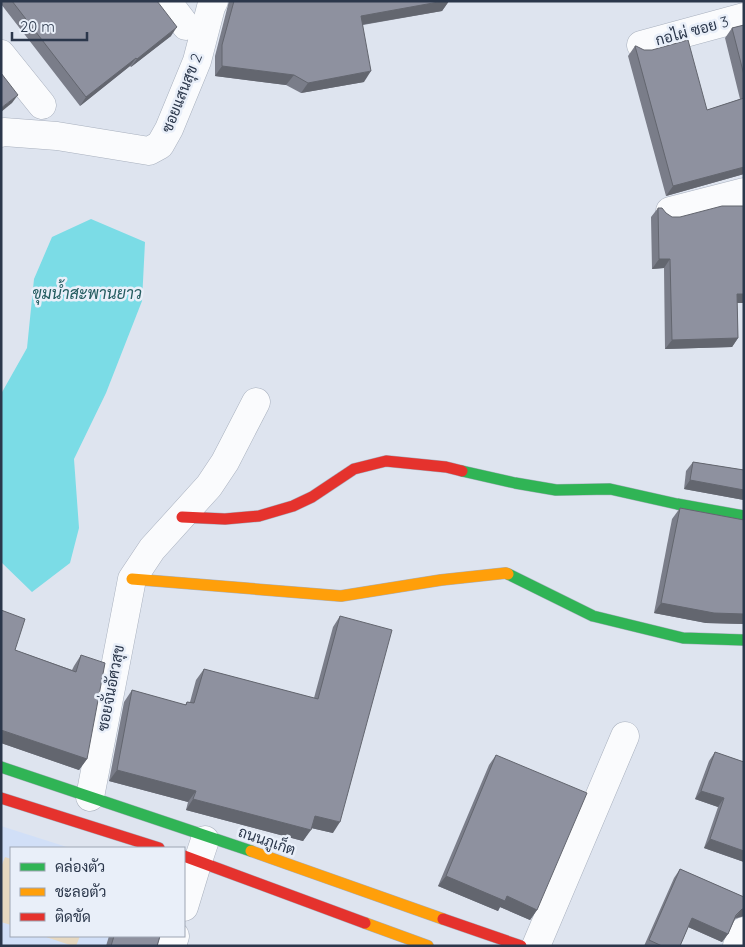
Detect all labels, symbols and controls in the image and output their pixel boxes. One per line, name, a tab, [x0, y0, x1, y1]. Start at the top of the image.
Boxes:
scale bar	[12, 10, 88, 42]
street label: กอไผ่ ซอย 3	[653, 12, 731, 49]
text: 20 m	[20, 17, 55, 36]
street label: ซอยแสนสุข 2	[157, 51, 208, 136]
water label: ขุมน้ำสะพานยาว	[32, 279, 142, 305]
street label: ซอยจั่นอัศวสุข	[88, 642, 130, 733]
street label: ถนนภูเก็ต	[236, 821, 299, 860]
legend	[10, 847, 185, 937]
text: คล่องตัว	[55, 857, 105, 876]
text: ชะลอตัว	[55, 882, 106, 901]
text: ติดขัด	[55, 907, 91, 926]

